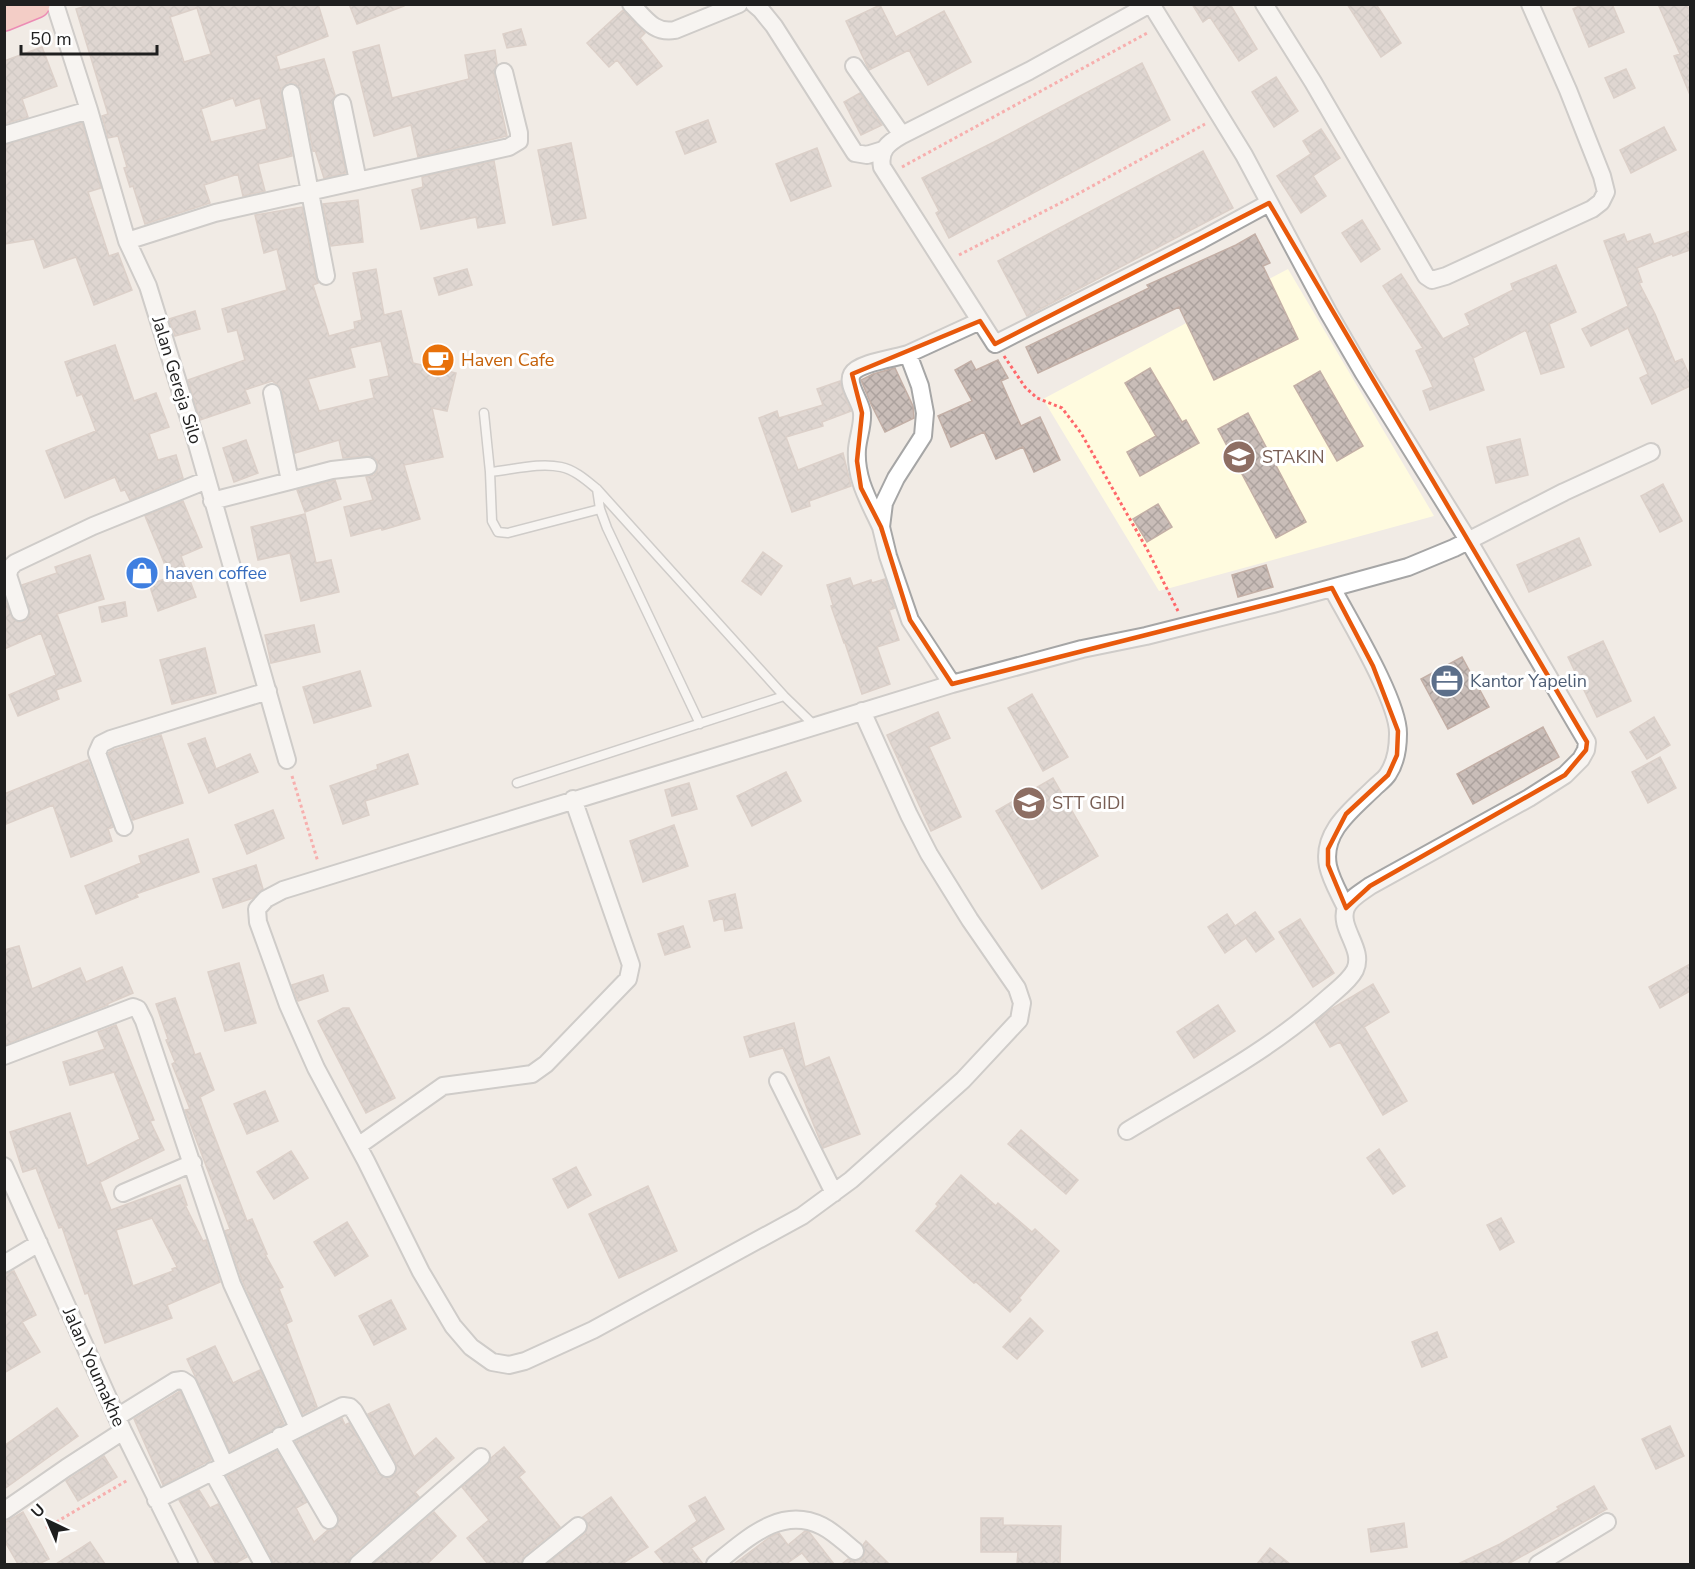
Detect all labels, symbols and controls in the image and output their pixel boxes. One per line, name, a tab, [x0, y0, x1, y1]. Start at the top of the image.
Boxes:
scale bar	[21, 18, 158, 56]
text: 50 m	[30, 27, 72, 51]
street label: Jalan Gereja Silo	[146, 312, 208, 447]
cafe icon: Haven Cafe	[420, 342, 456, 378]
place label: Haven Cafe	[461, 348, 554, 372]
school or university icon: STAKIN	[1221, 439, 1257, 475]
place label: STAKIN	[1262, 445, 1325, 469]
shop icon: haven coffee	[124, 555, 160, 591]
place label: haven coffee	[165, 561, 267, 585]
office icon: Kantor Yapelin	[1429, 663, 1465, 699]
place label: Kantor Yapelin	[1470, 669, 1587, 693]
school or university icon: STT GIDI	[1011, 785, 1047, 821]
place label: STT GIDI	[1052, 791, 1125, 815]
street label: Jalan Youmakhe	[57, 1303, 131, 1430]
north arrow	[18, 1491, 78, 1551]
text: U	[26, 1499, 50, 1523]

